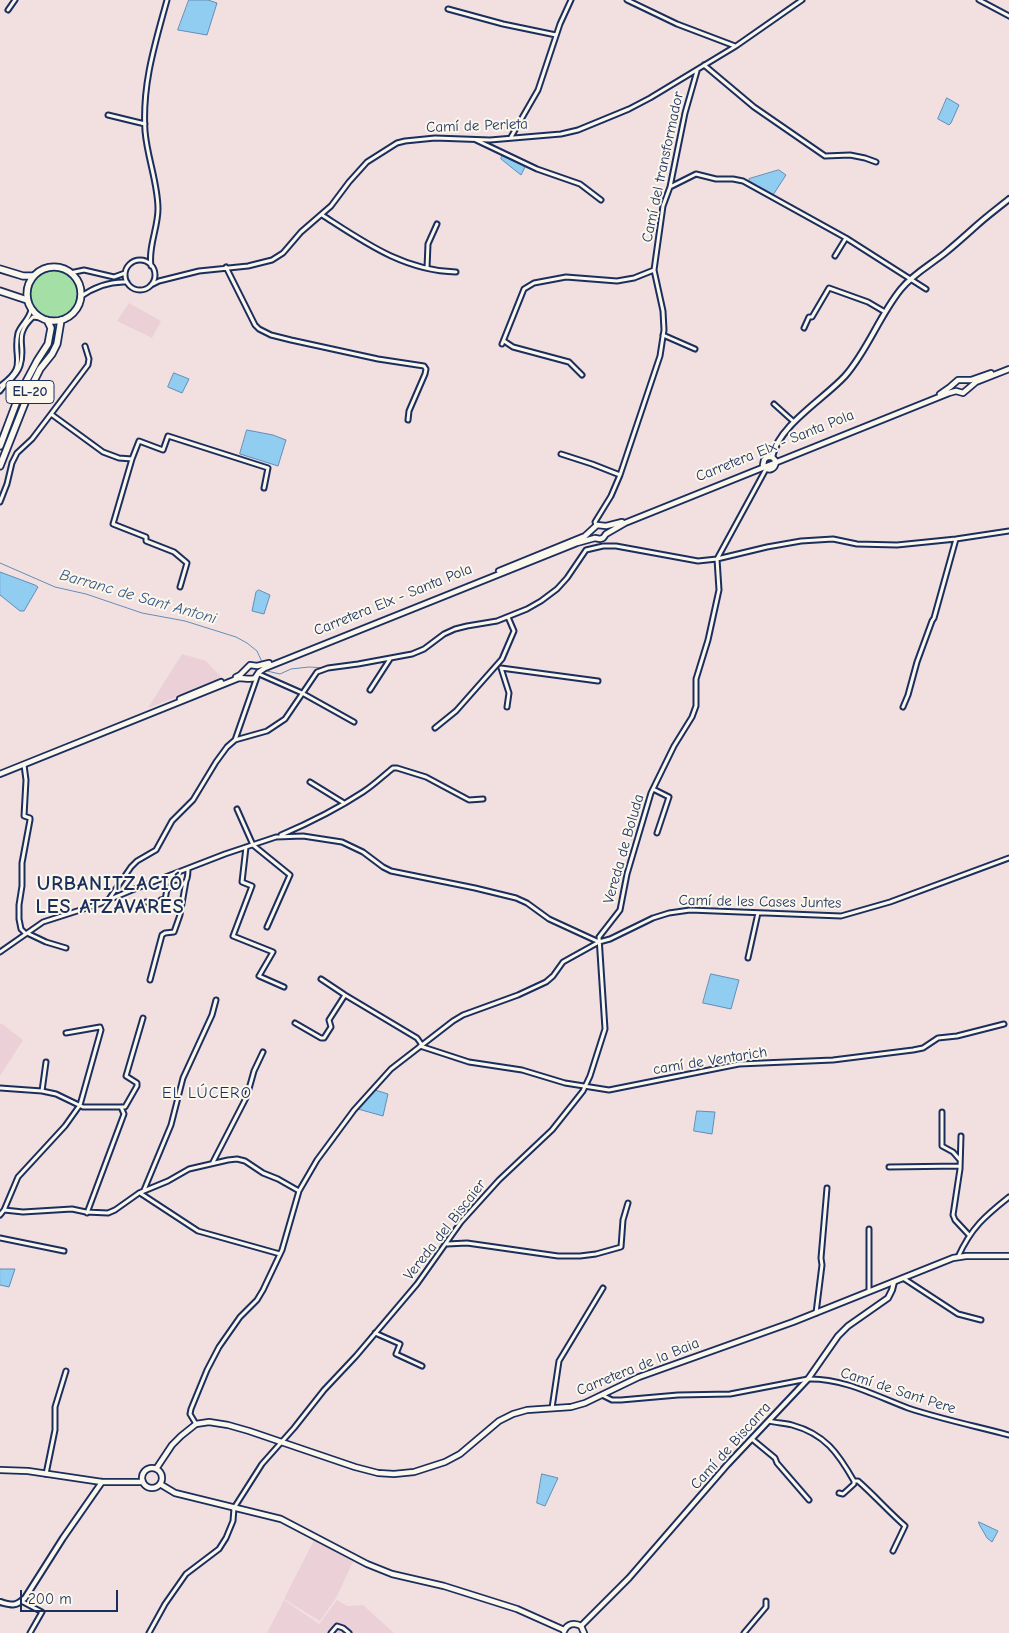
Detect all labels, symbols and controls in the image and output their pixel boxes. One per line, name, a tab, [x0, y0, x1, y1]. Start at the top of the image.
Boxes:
street label: Camí del transformador	[638, 90, 688, 244]
street label: Camí de Perleta	[426, 115, 528, 137]
road number: EL-20	[6, 381, 54, 404]
street label: Carretera Elx - Santa Pola	[693, 406, 857, 486]
street label: Carretera Elx - Santa Pola	[311, 560, 475, 640]
water label: Barranc de Sant Antoni	[57, 565, 219, 629]
street label: Vereda de Boluda	[600, 792, 648, 906]
district label: URBANITZACIÓ LES ATZAVARES	[34, 872, 186, 919]
street label: Camí de les Cases Juntes	[679, 892, 841, 912]
street label: camí de Ventarich	[652, 1043, 768, 1079]
district label: EL LÚCERO	[161, 1083, 253, 1103]
street label: Vereda del Biscaier	[400, 1176, 490, 1284]
street label: Carretera de la Baia	[574, 1334, 702, 1400]
street label: Camí de Sant Pere	[838, 1364, 958, 1418]
street label: Camí de Biscarra	[687, 1399, 775, 1493]
scale bar	[22, 1580, 120, 1612]
text: 200 m	[28, 1590, 72, 1608]

